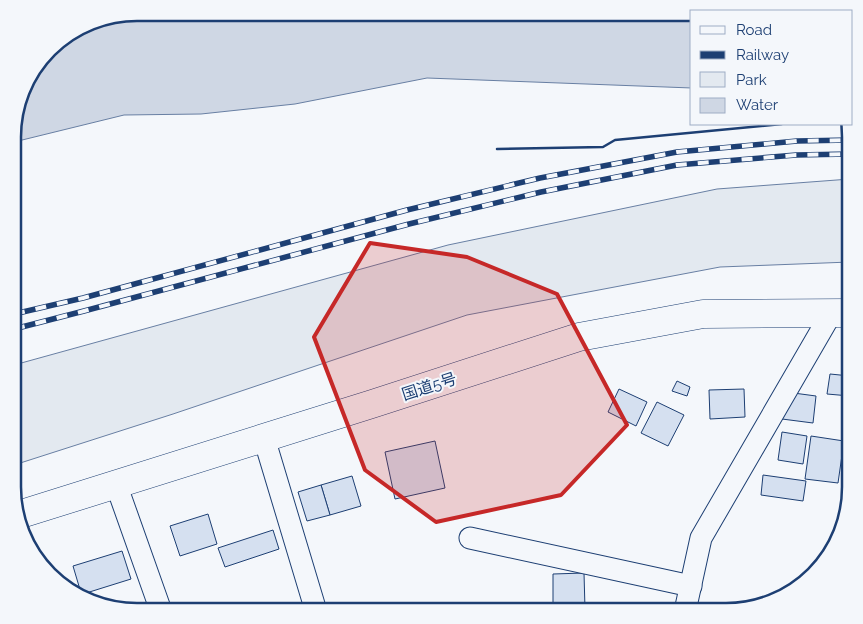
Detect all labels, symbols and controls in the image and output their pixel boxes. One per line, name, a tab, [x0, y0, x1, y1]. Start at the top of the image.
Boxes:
legend	[690, 10, 853, 125]
text: Road	[736, 21, 772, 39]
text: Railway	[736, 46, 789, 64]
text: Park	[736, 71, 767, 89]
text: Water	[736, 96, 779, 114]
street label: 国道5号	[399, 369, 459, 404]

